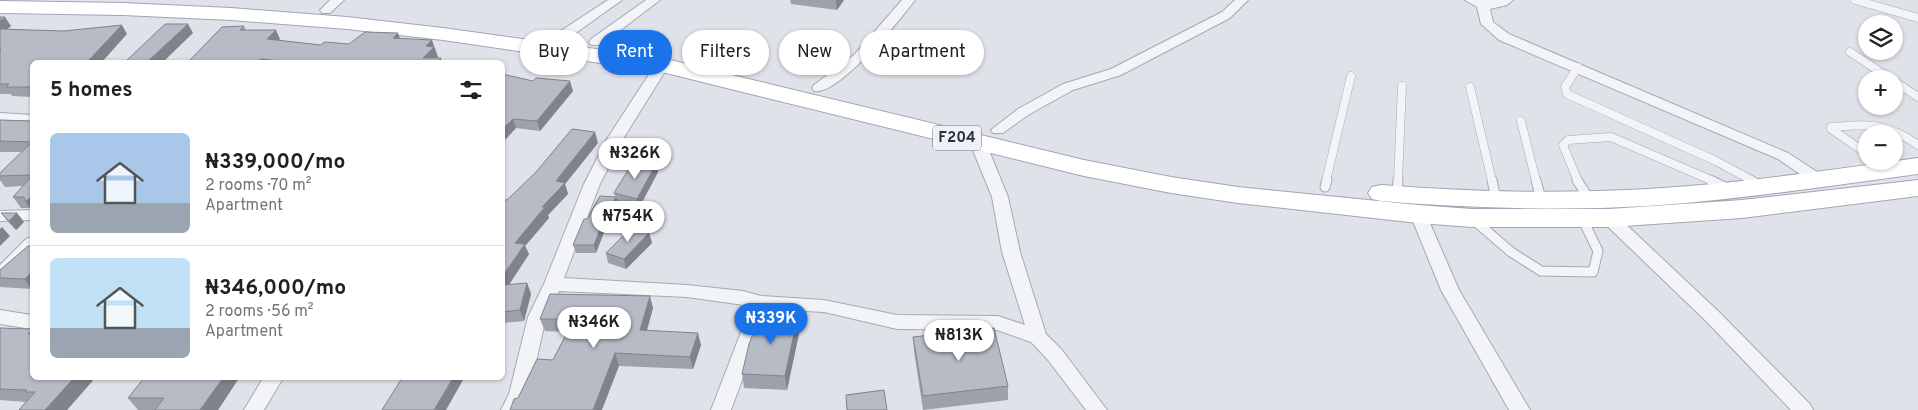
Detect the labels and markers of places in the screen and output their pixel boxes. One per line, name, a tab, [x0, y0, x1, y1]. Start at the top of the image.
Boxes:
pin: ₦326K	[600, 138, 670, 180]
pin: ₦754K	[593, 200, 663, 243]
pin: ₦339K	[736, 302, 806, 345]
pin: ₦346K	[559, 306, 629, 349]
pin: ₦813K	[924, 320, 994, 362]

